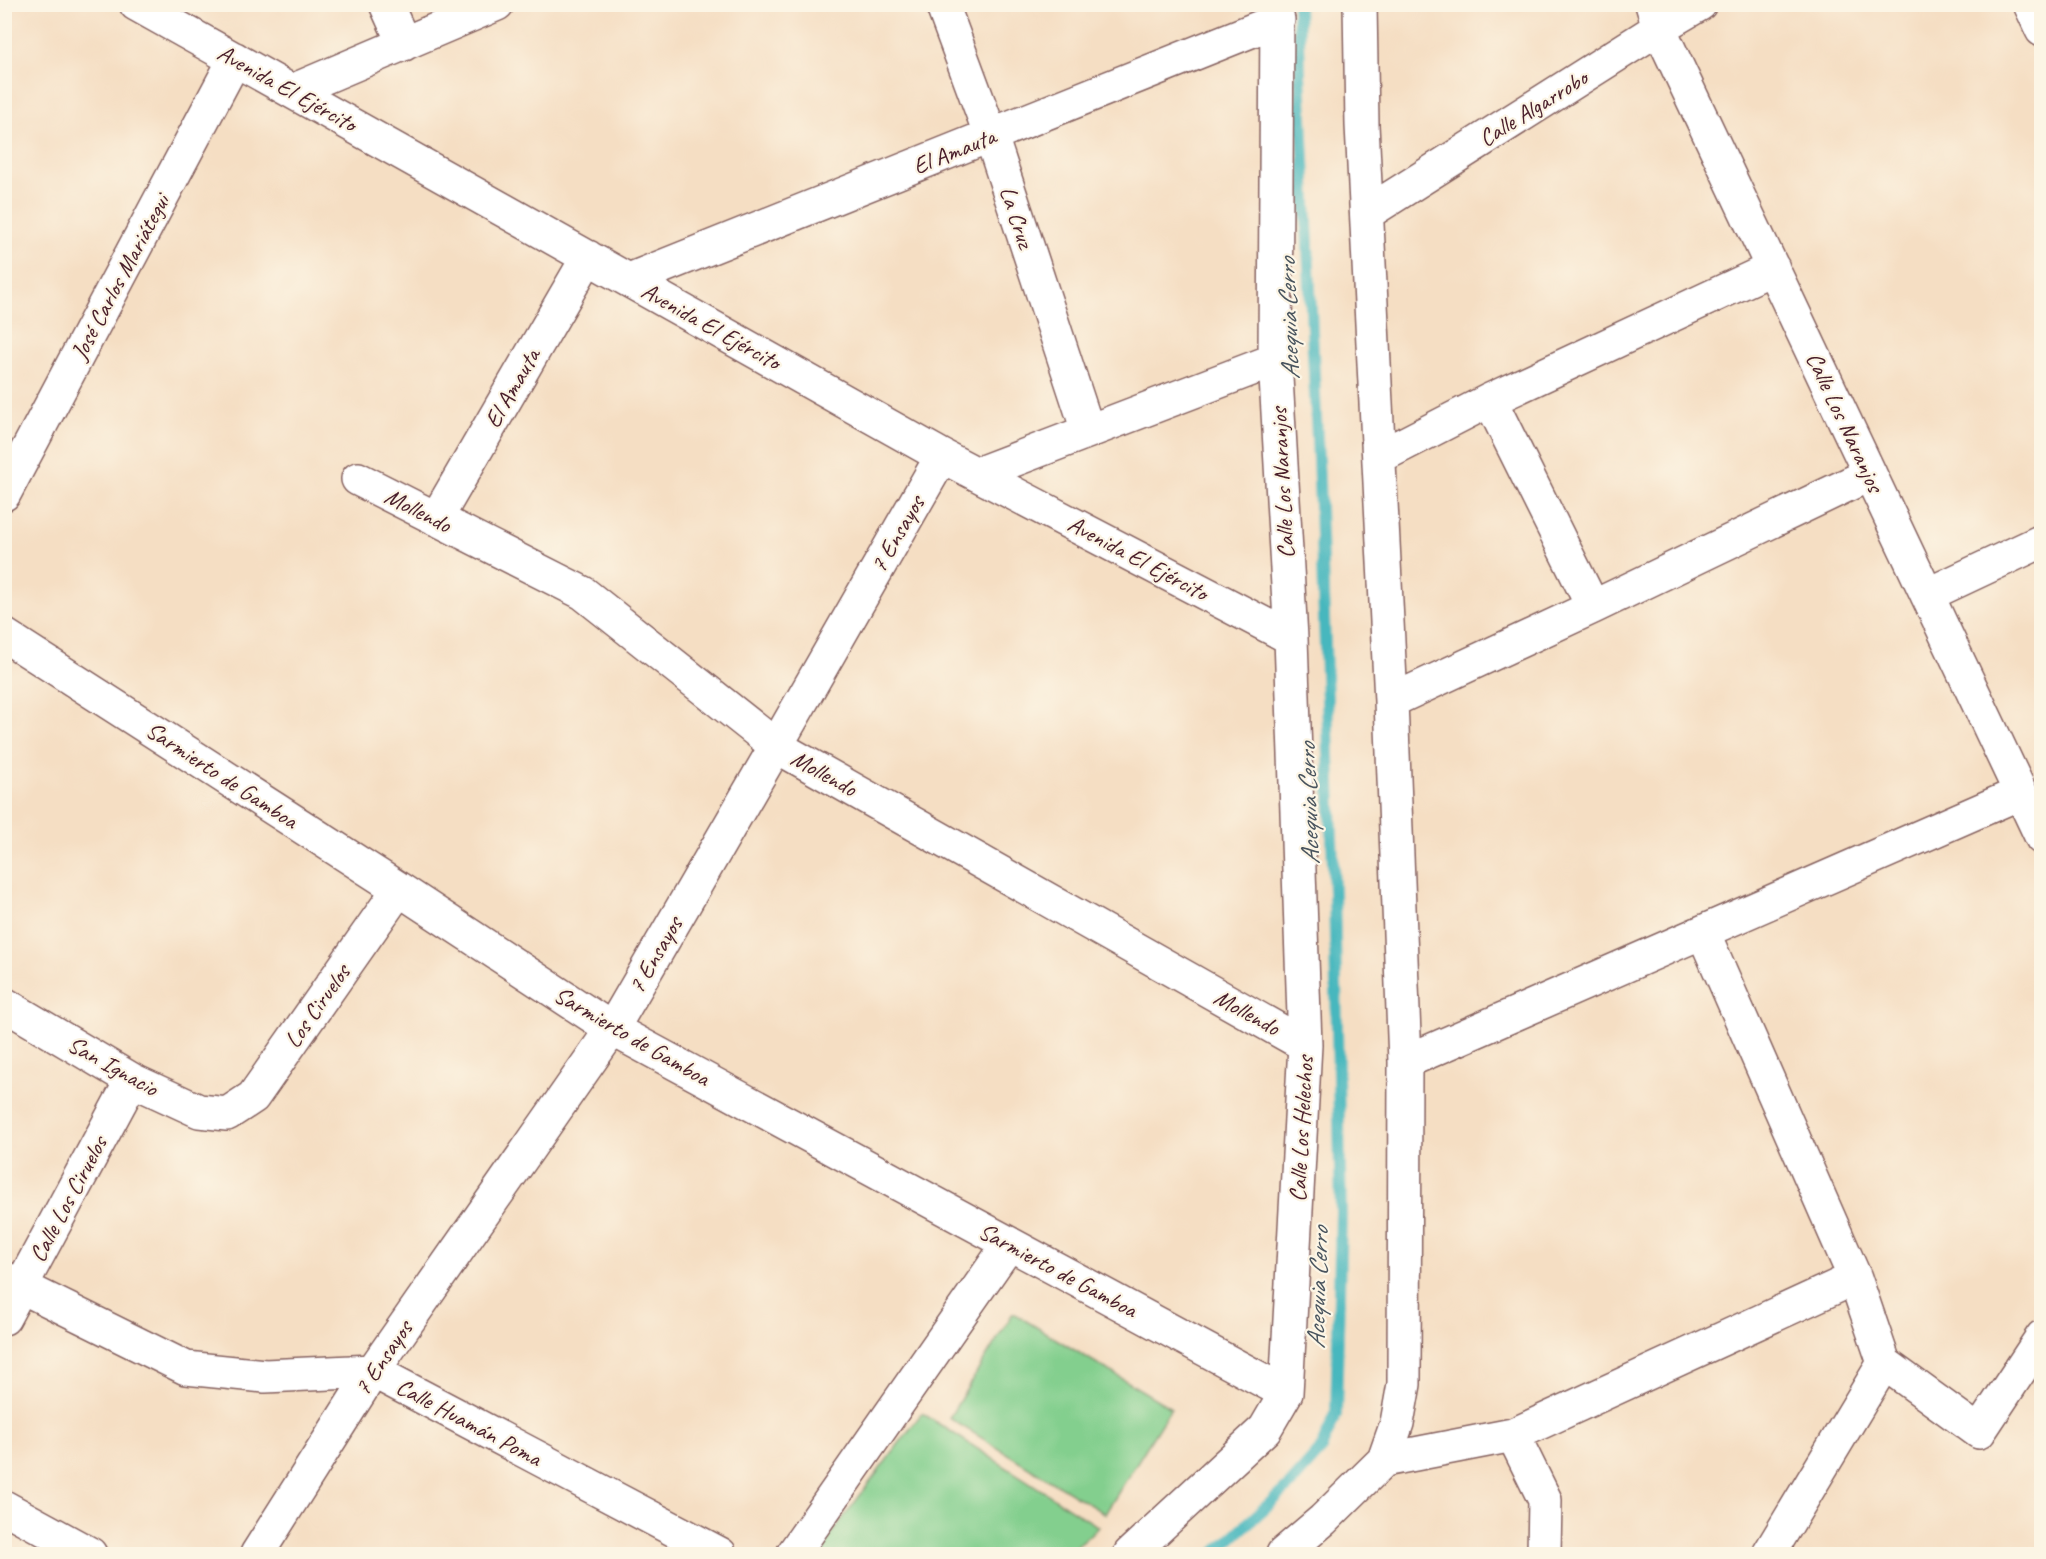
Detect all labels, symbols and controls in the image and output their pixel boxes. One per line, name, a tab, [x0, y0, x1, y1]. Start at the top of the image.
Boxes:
street label: Avenida El Ejército	[212, 38, 364, 140]
street label: Calle Algarrobo	[1473, 61, 1595, 153]
street label: El Amauta	[908, 120, 1002, 181]
street label: La Cruz	[993, 182, 1042, 254]
street label: José Carlos Mariátegui	[63, 186, 178, 366]
water label: Acequia Cerro	[1270, 254, 1307, 380]
street label: Avenida El Ejército	[636, 276, 788, 378]
street label: El Amauta	[477, 341, 548, 433]
street label: Calle Los Naranjos	[1800, 347, 1892, 499]
street label: Calle Los Naranjos	[1263, 404, 1301, 559]
street label: Mollendo	[380, 481, 458, 540]
street label: 7 Ensayos	[863, 488, 932, 578]
street label: Avenida El Ejército	[1063, 509, 1215, 609]
street label: Sarmierto de Gamboa	[140, 715, 305, 836]
water label: Acequia Cerro	[1290, 739, 1327, 865]
street label: Mollendo	[786, 743, 863, 804]
street label: 7 Ensayos	[621, 909, 690, 999]
street label: Los Ciruelos	[278, 956, 358, 1053]
street label: Sarmierto de Gamboa	[549, 979, 716, 1093]
street label: Mollendo	[1209, 982, 1286, 1043]
street label: San Ignacio	[63, 1029, 165, 1104]
street label: Calle Los Helechos	[1282, 1053, 1320, 1203]
street label: Calle Los Ciruelos	[22, 1129, 115, 1267]
street label: Sarmierto de Gamboa	[974, 1216, 1143, 1325]
water label: Acequia Cerro	[1299, 1223, 1336, 1349]
street label: 7 Ensayos	[347, 1313, 420, 1401]
street label: Calle Huamán Poma	[391, 1371, 548, 1473]

